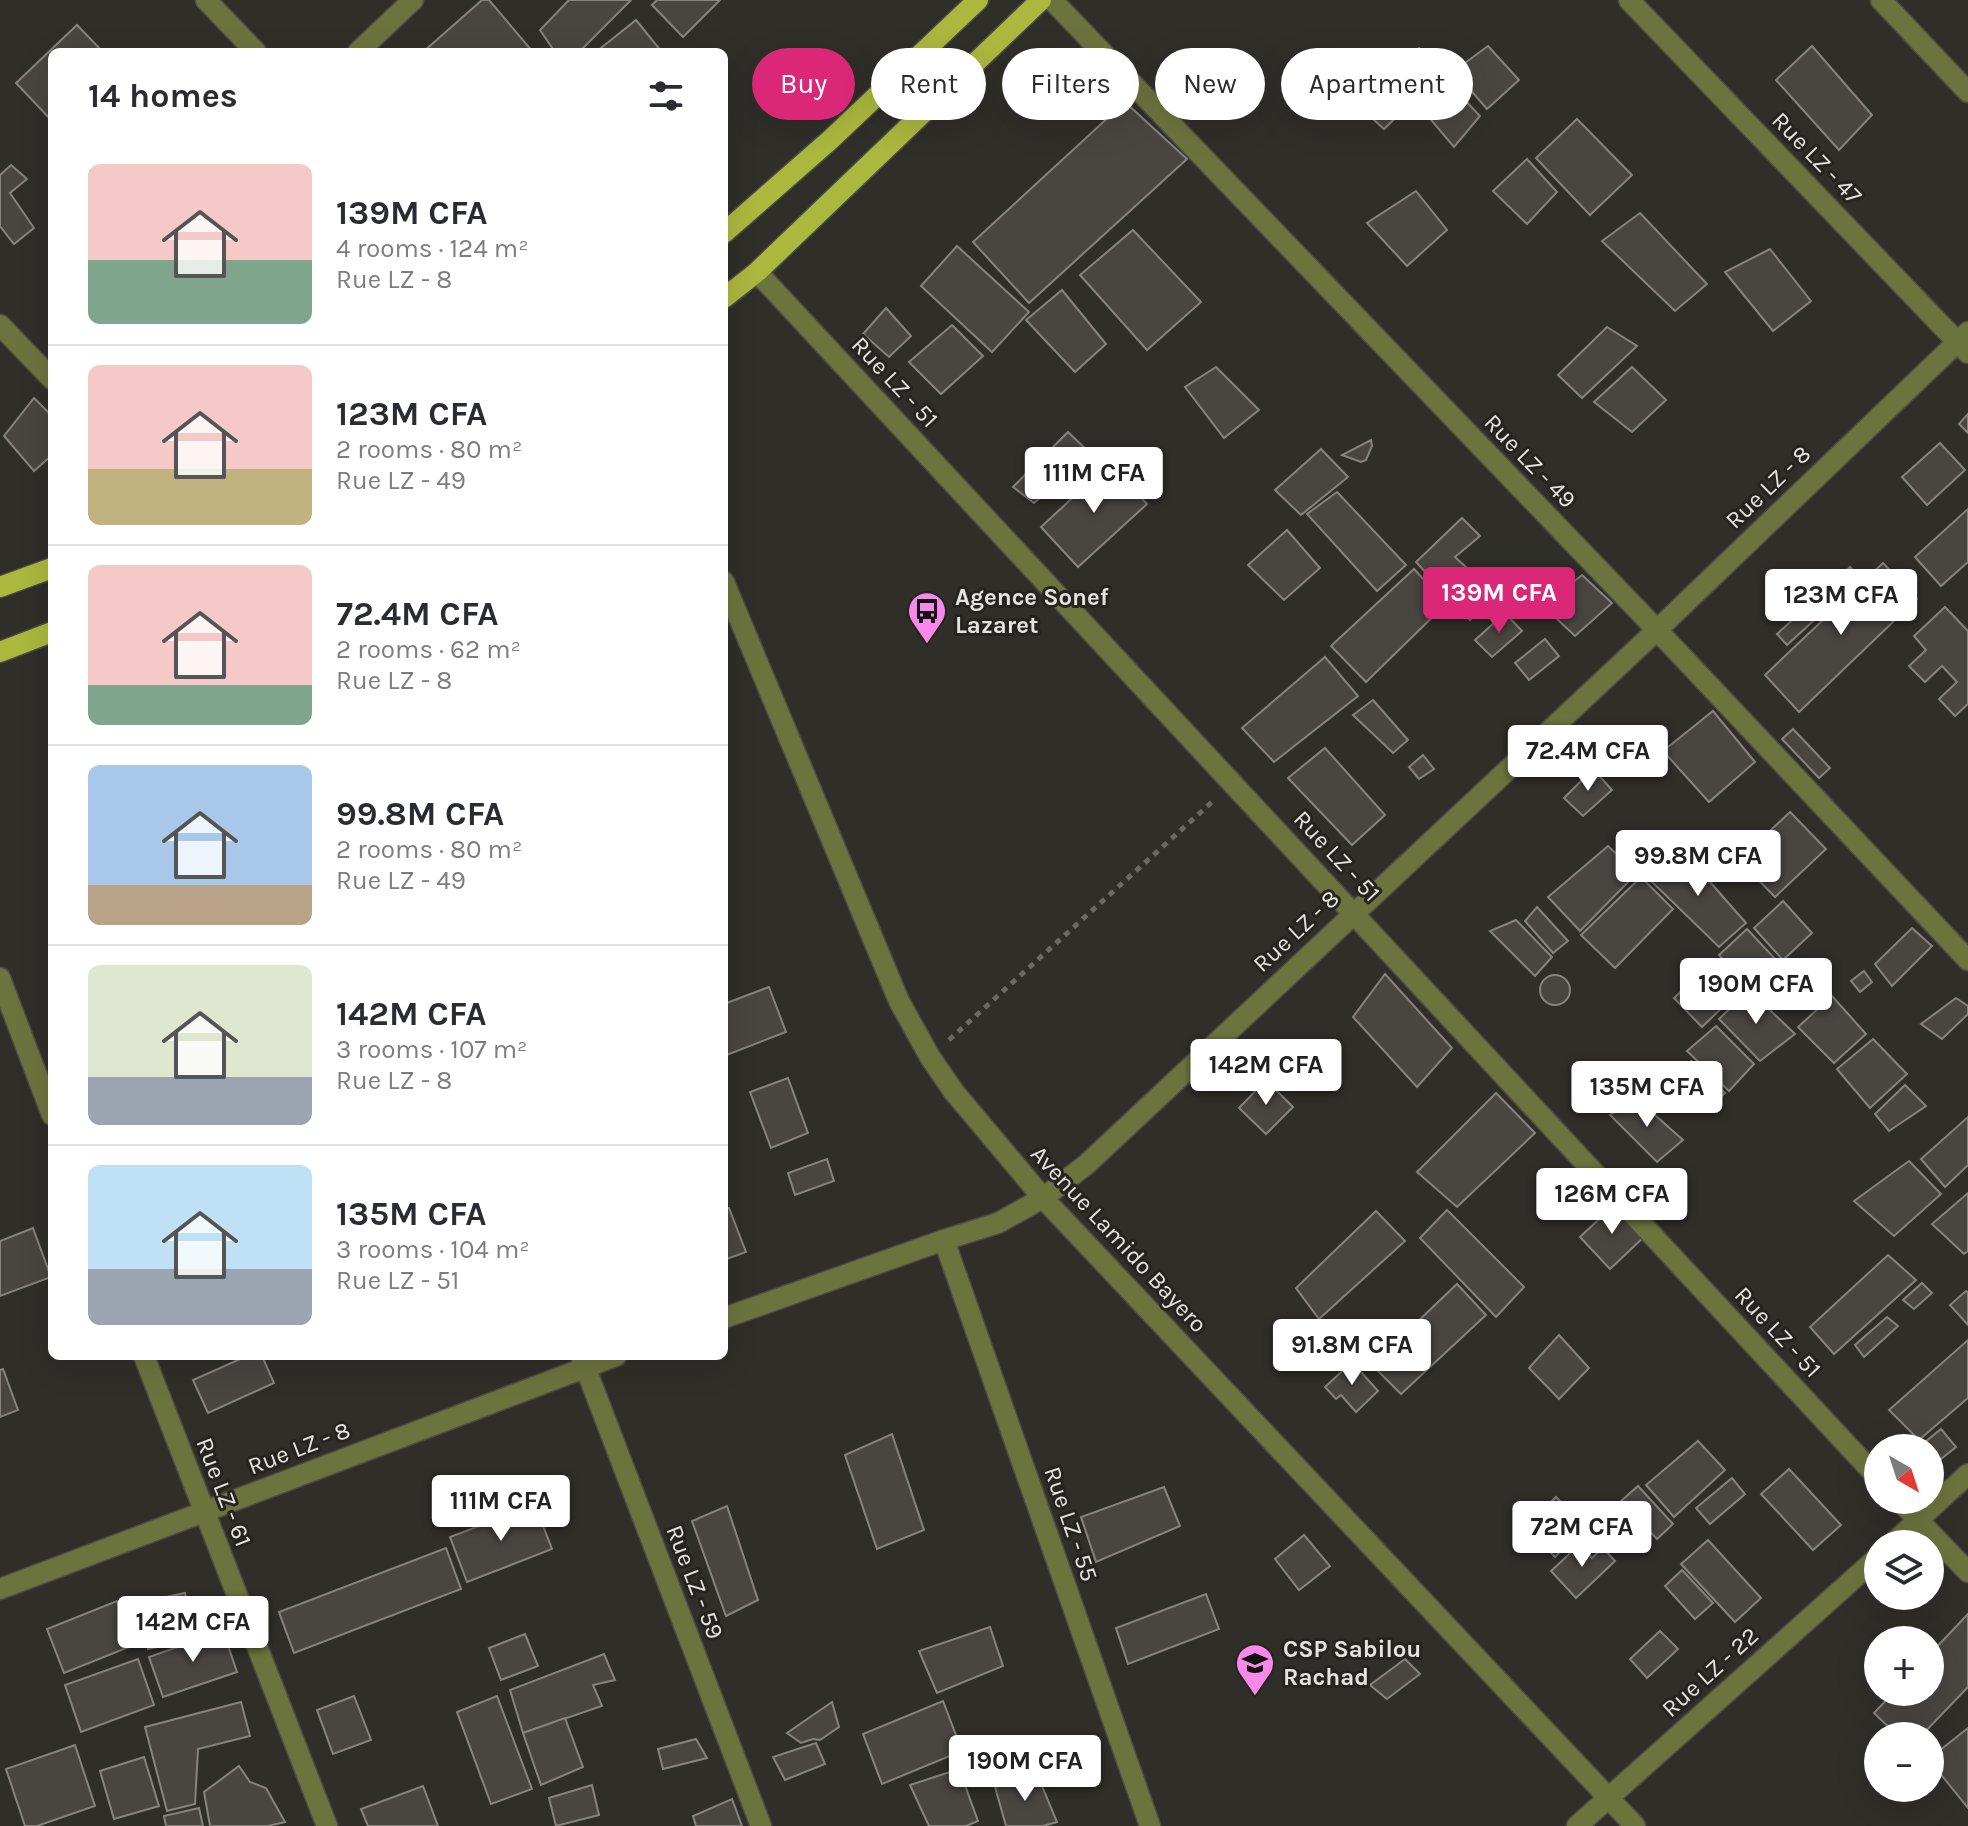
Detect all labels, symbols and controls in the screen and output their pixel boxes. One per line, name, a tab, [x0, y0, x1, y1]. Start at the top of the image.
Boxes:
chip: Buy	[752, 48, 855, 120]
chip: Rent	[871, 48, 986, 120]
chip: Filters	[1002, 48, 1139, 120]
chip: New	[1155, 48, 1265, 120]
chip: Apartment	[1281, 48, 1473, 120]
icon: filters	[644, 74, 688, 118]
text: 14 homes	[88, 76, 238, 116]
street label: Rue LZ - 47	[1766, 106, 1868, 210]
text: 139M CFA	[336, 193, 488, 233]
icon: home	[152, 196, 248, 292]
text: 4 rooms · 124 m²	[336, 233, 529, 264]
text: Rue LZ - 8	[336, 264, 452, 295]
street label: Rue LZ - 51	[846, 331, 944, 433]
text: 123M CFA	[336, 394, 487, 434]
icon: home	[152, 397, 248, 493]
street label: Rue LZ - 49	[1478, 408, 1582, 514]
text: 2 rooms · 80 m²	[336, 434, 522, 465]
street label: Rue LZ - 8	[1720, 440, 1816, 534]
pin: 111M CFA	[1011, 447, 1177, 515]
text: 111M CFA	[1043, 457, 1145, 488]
text: Rue LZ - 49	[336, 465, 466, 496]
pin: 139M CFA	[1416, 567, 1582, 635]
pin: 123M CFA	[1758, 569, 1924, 637]
text: 139M CFA	[1441, 577, 1557, 608]
text: 123M CFA	[1783, 579, 1899, 610]
place label: Agence Sonef Lazaret	[955, 583, 1109, 639]
bus stop icon: Agence Sonef Lazaret	[906, 590, 948, 645]
text: 72.4M CFA	[336, 594, 499, 634]
icon: home	[152, 597, 248, 693]
text: 2 rooms · 62 m²	[336, 634, 521, 665]
text: Rue LZ - 8	[336, 665, 452, 696]
pin: 72.4M CFA	[1496, 725, 1680, 793]
text: 72.4M CFA	[1526, 735, 1650, 766]
text: 99.8M CFA	[336, 794, 504, 834]
icon: home	[152, 797, 248, 893]
street label: Rue LZ - 51	[1288, 805, 1386, 907]
pin: 99.8M CFA	[1606, 830, 1790, 898]
text: 2 rooms · 80 m²	[336, 834, 522, 865]
text: 99.8M CFA	[1634, 840, 1762, 871]
text: Rue LZ - 49	[336, 865, 466, 896]
street label: Rue LZ - 8	[1247, 884, 1345, 978]
pin: 190M CFA	[1673, 958, 1839, 1026]
text: 190M CFA	[1698, 968, 1814, 999]
text: 142M CFA	[336, 994, 486, 1034]
icon: home	[152, 997, 248, 1093]
text: 3 rooms · 107 m²	[336, 1034, 527, 1065]
pin: 142M CFA	[1183, 1039, 1349, 1107]
text: 142M CFA	[1208, 1049, 1324, 1080]
pin: 135M CFA	[1564, 1061, 1730, 1129]
text: Rue LZ - 8	[336, 1065, 452, 1096]
text: 135M CFA	[1589, 1071, 1705, 1102]
street label: Avenue Lamido Bayero	[1025, 1140, 1213, 1338]
pin: 126M CFA	[1529, 1168, 1695, 1236]
text: 126M CFA	[1554, 1178, 1670, 1209]
text: 135M CFA	[336, 1194, 487, 1234]
icon: home	[152, 1197, 248, 1293]
text: 3 rooms · 104 m²	[336, 1234, 530, 1265]
text: Rue LZ - 51	[336, 1265, 459, 1296]
street label: Rue LZ - 51	[1729, 1281, 1827, 1383]
pin: 91.8M CFA	[1260, 1319, 1444, 1387]
text: 91.8M CFA	[1291, 1329, 1413, 1360]
street label: Rue LZ - 8	[244, 1416, 354, 1480]
street label: Rue LZ - 61	[190, 1434, 258, 1550]
north arrow	[1864, 1434, 1944, 1514]
map controls	[1864, 1434, 1944, 1802]
street label: Rue LZ - 55	[1038, 1463, 1104, 1585]
pin: 111M CFA	[418, 1475, 584, 1543]
text: 111M CFA	[450, 1485, 552, 1516]
pin: 72M CFA	[1508, 1501, 1656, 1569]
text: 72M CFA	[1530, 1511, 1634, 1542]
street label: Rue LZ - 59	[660, 1521, 730, 1643]
button: layers	[1864, 1530, 1944, 1610]
pin: 142M CFA	[110, 1596, 276, 1664]
text: 142M CFA	[135, 1606, 251, 1637]
street label: Rue LZ - 22	[1656, 1621, 1764, 1723]
button: +	[1864, 1626, 1944, 1706]
place label: CSP Sabilou Rachad	[1283, 1635, 1421, 1691]
school or university icon: CSP Sabilou Rachad	[1234, 1642, 1276, 1697]
button: −	[1864, 1722, 1944, 1802]
pin: 190M CFA	[942, 1735, 1108, 1803]
text: 190M CFA	[967, 1745, 1083, 1776]

